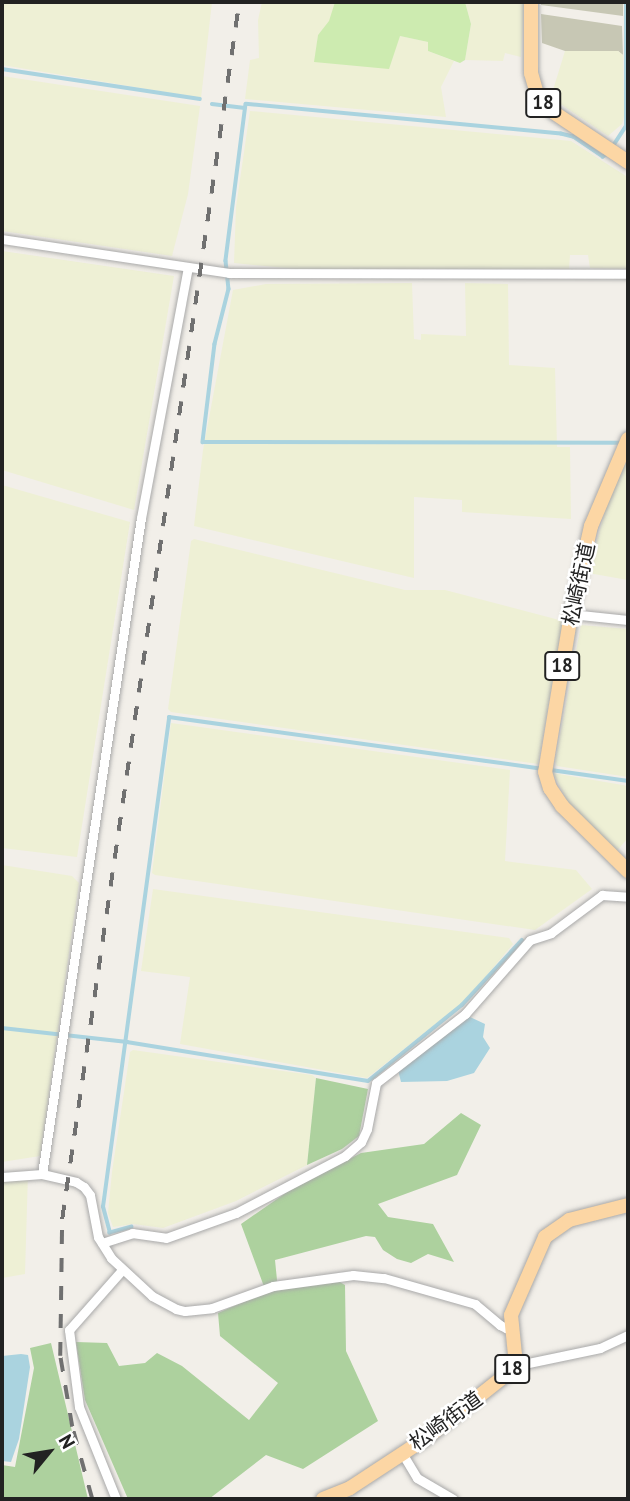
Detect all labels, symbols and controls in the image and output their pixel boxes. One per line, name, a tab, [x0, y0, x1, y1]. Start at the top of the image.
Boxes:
road number: 18	[524, 88, 562, 118]
street label: 松崎街道	[558, 540, 600, 628]
road number: 18	[543, 650, 581, 681]
road number: 18	[493, 1354, 531, 1385]
street label: 松崎街道	[405, 1386, 487, 1456]
north arrow	[14, 1417, 84, 1487]
text: N	[54, 1430, 81, 1453]

